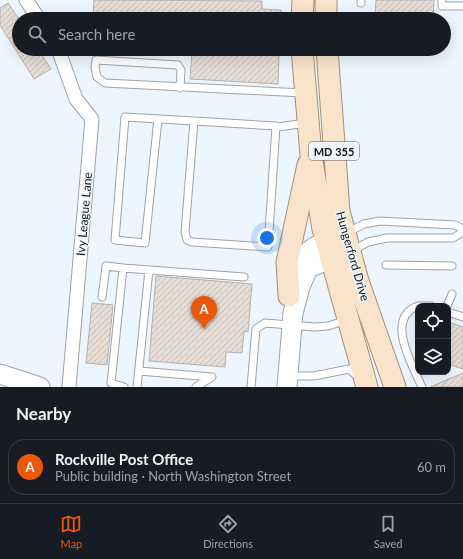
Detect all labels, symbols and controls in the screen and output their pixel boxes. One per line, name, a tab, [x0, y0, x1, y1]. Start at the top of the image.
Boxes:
search box	[12, 12, 451, 56]
icon: search	[26, 23, 48, 45]
text: Search here	[58, 25, 135, 43]
road number: MD 355	[309, 142, 359, 160]
street label: Ivy League Lane	[73, 172, 95, 256]
street label: Hungerford Drive	[333, 209, 373, 303]
your location	[257, 228, 277, 248]
pin: A	[191, 296, 217, 329]
map controls	[415, 303, 451, 375]
button: locate	[415, 303, 451, 339]
button: layers	[415, 339, 451, 375]
text: Nearby	[16, 403, 71, 424]
text: Rockville Post Office	[55, 450, 193, 468]
text: A	[25, 459, 35, 475]
text: 60 m	[417, 459, 446, 475]
text: Public building · North Washington Street	[55, 468, 291, 484]
tab: Map	[60, 513, 82, 550]
tab: Directions	[203, 513, 253, 550]
tab: Saved	[374, 513, 403, 550]

